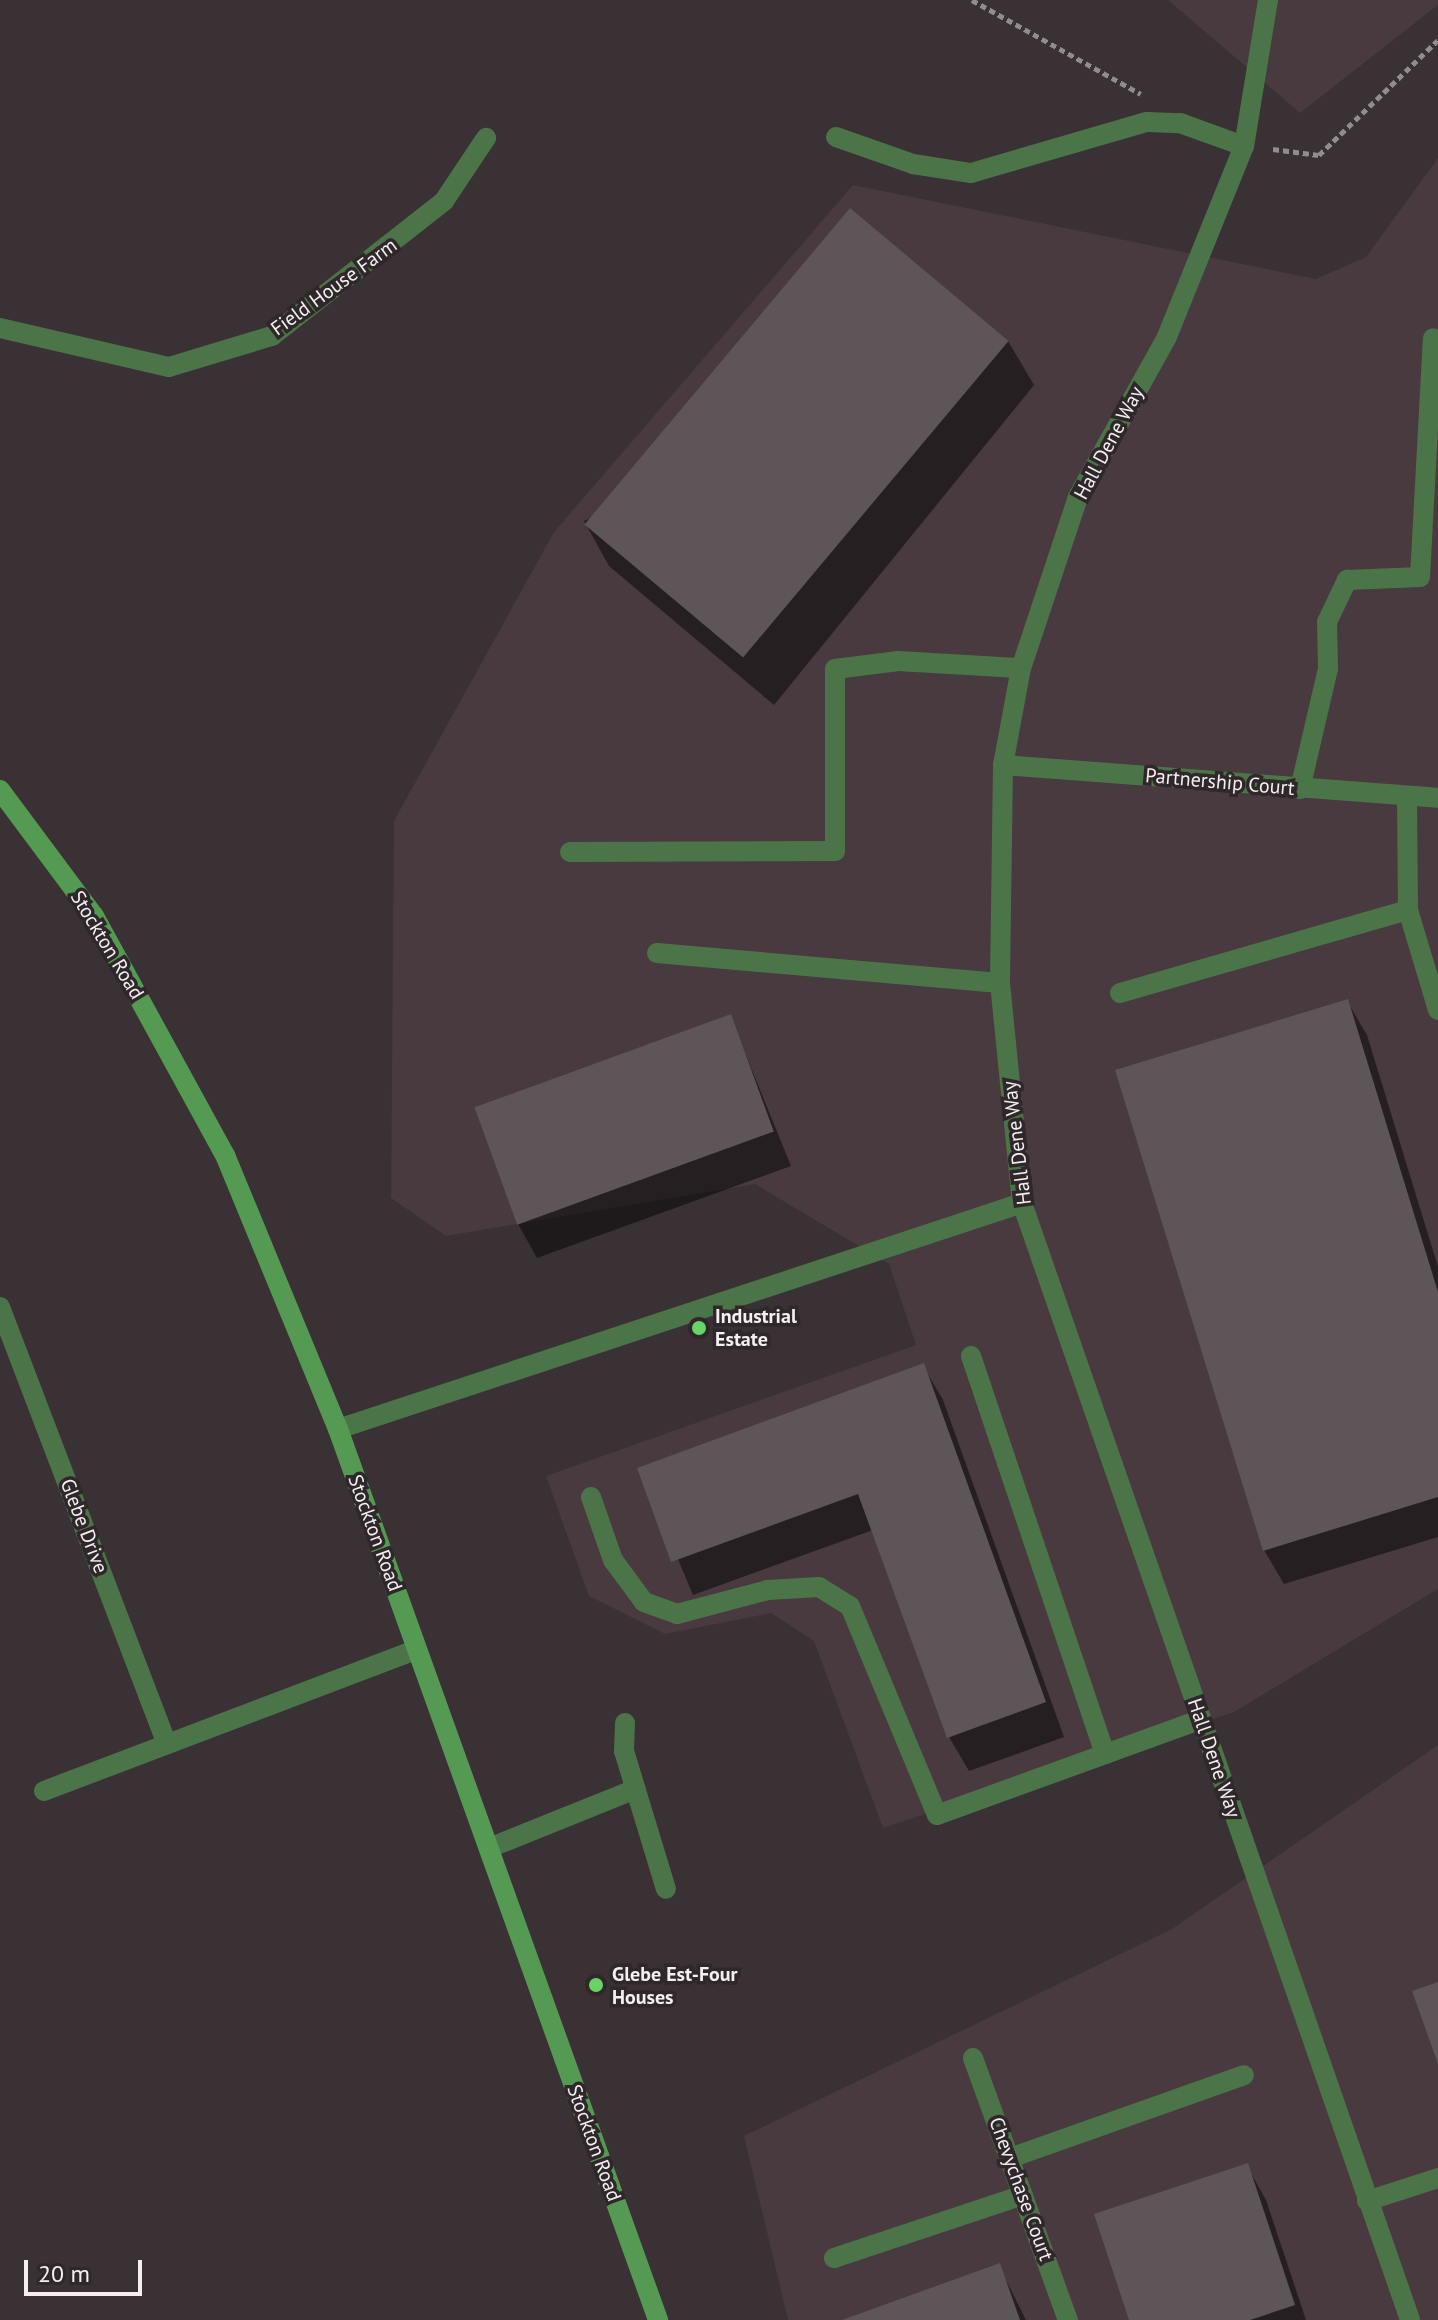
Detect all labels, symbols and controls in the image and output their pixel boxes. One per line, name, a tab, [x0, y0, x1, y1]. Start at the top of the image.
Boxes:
street label: Field House Farm	[266, 233, 402, 341]
street label: Hall Dene Way	[1069, 382, 1149, 504]
street label: Partnership Court	[1144, 764, 1296, 800]
street label: Stockton Road	[65, 886, 149, 1004]
street label: Hall Dene Way	[997, 1079, 1037, 1207]
place label: Industrial Estate	[715, 1304, 797, 1351]
marker: Industrial Estate	[690, 1319, 708, 1337]
street label: Stockton Road	[343, 1471, 407, 1595]
street label: Glebe Drive	[55, 1475, 113, 1577]
street label: Hall Dene Way	[1182, 1695, 1246, 1821]
place label: Glebe Est-Four Houses	[612, 1962, 738, 2009]
marker: Glebe Est-Four Houses	[587, 1976, 605, 1994]
street label: Stockton Road	[562, 2081, 626, 2205]
street label: Chevychase Court	[984, 2114, 1058, 2264]
scale bar	[28, 2244, 146, 2294]
text: 20 m	[38, 2258, 90, 2289]

